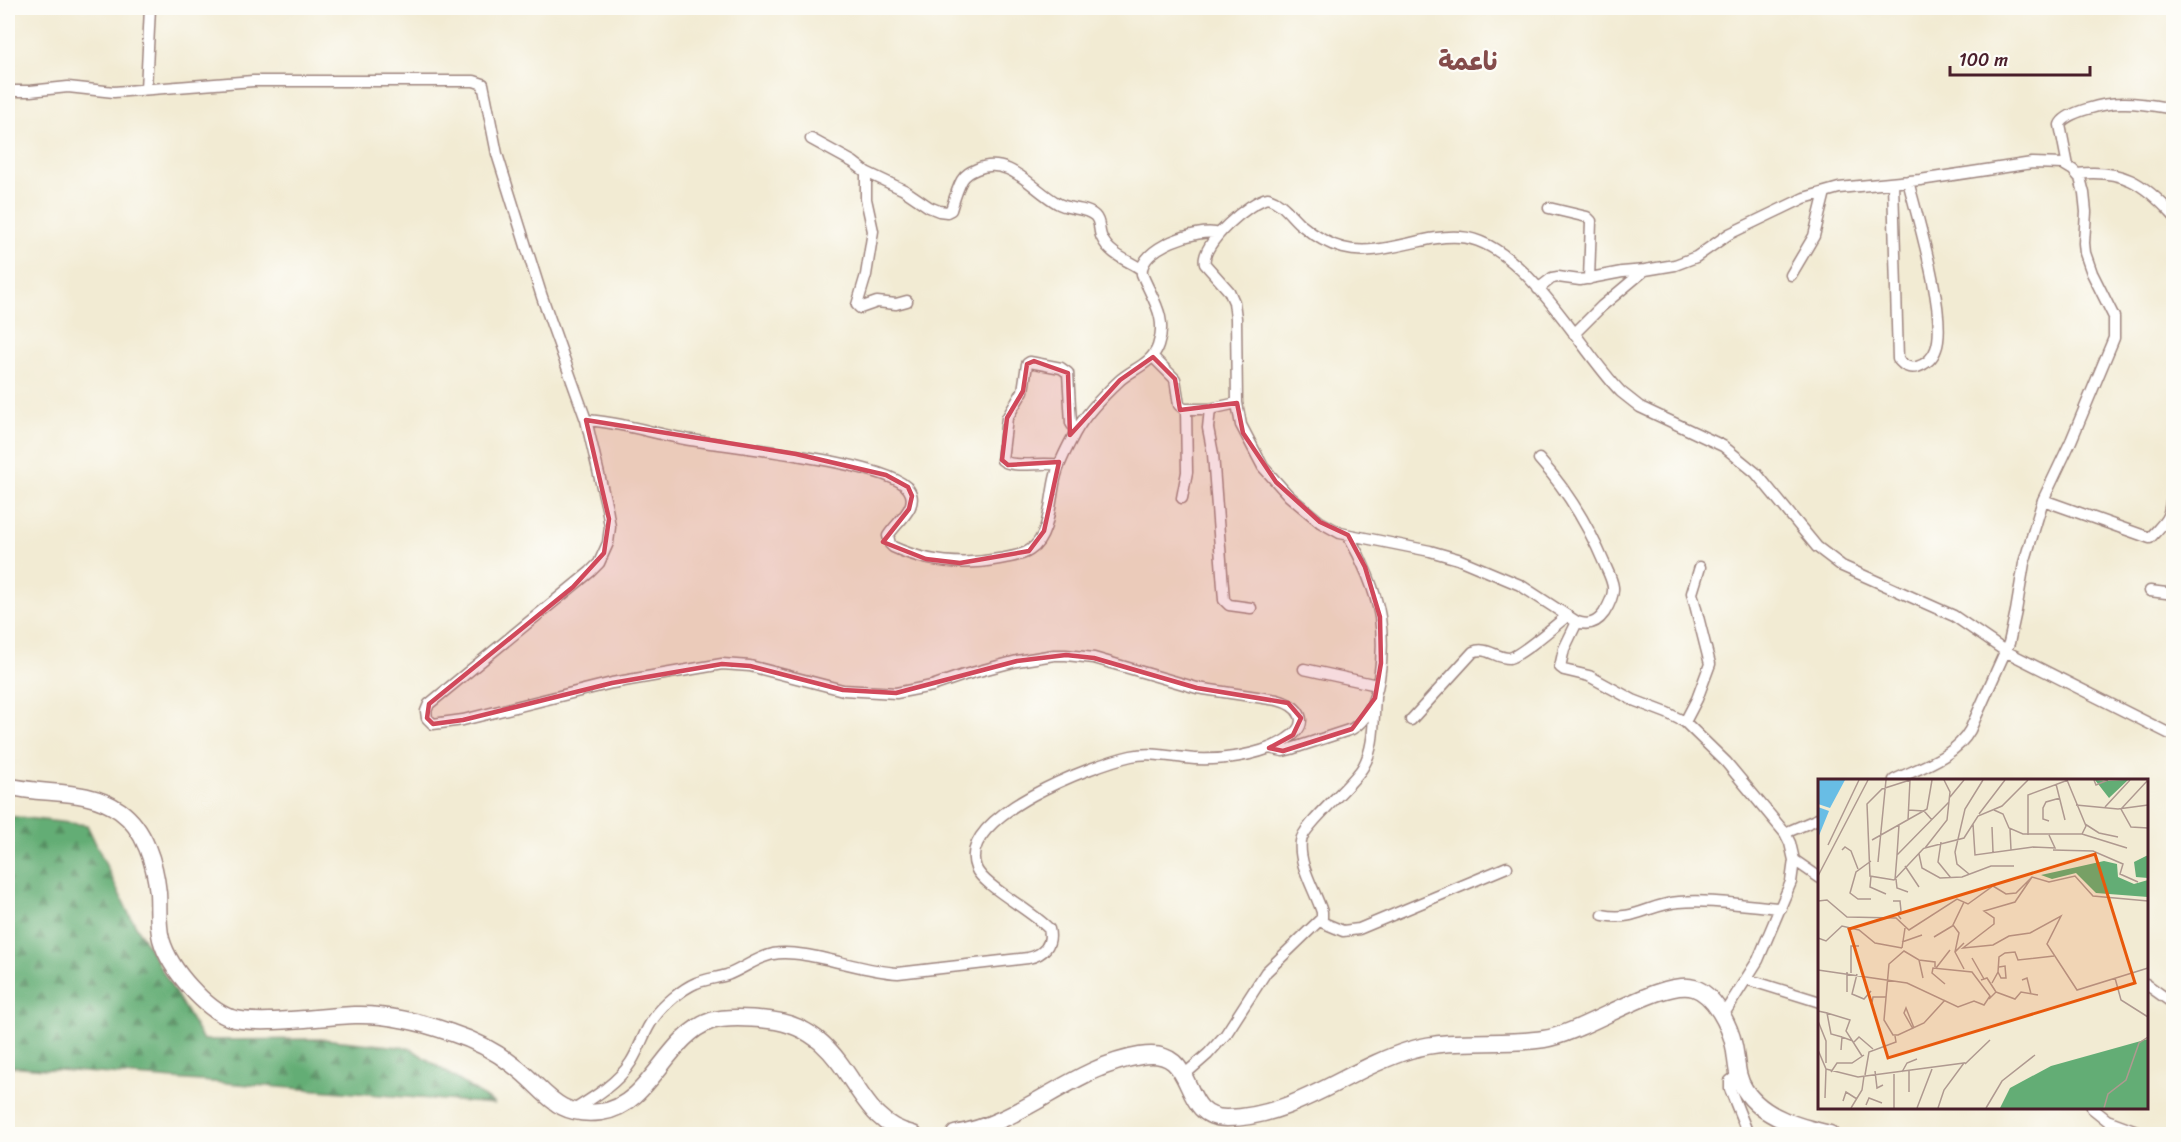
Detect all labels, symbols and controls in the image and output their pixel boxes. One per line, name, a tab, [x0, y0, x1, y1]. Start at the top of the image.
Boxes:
district label: ناعمة	[1438, 38, 1500, 84]
scale bar	[1950, 39, 2090, 77]
text: 100 m	[1959, 44, 2008, 76]
inset map	[1818, 779, 2148, 1109]

